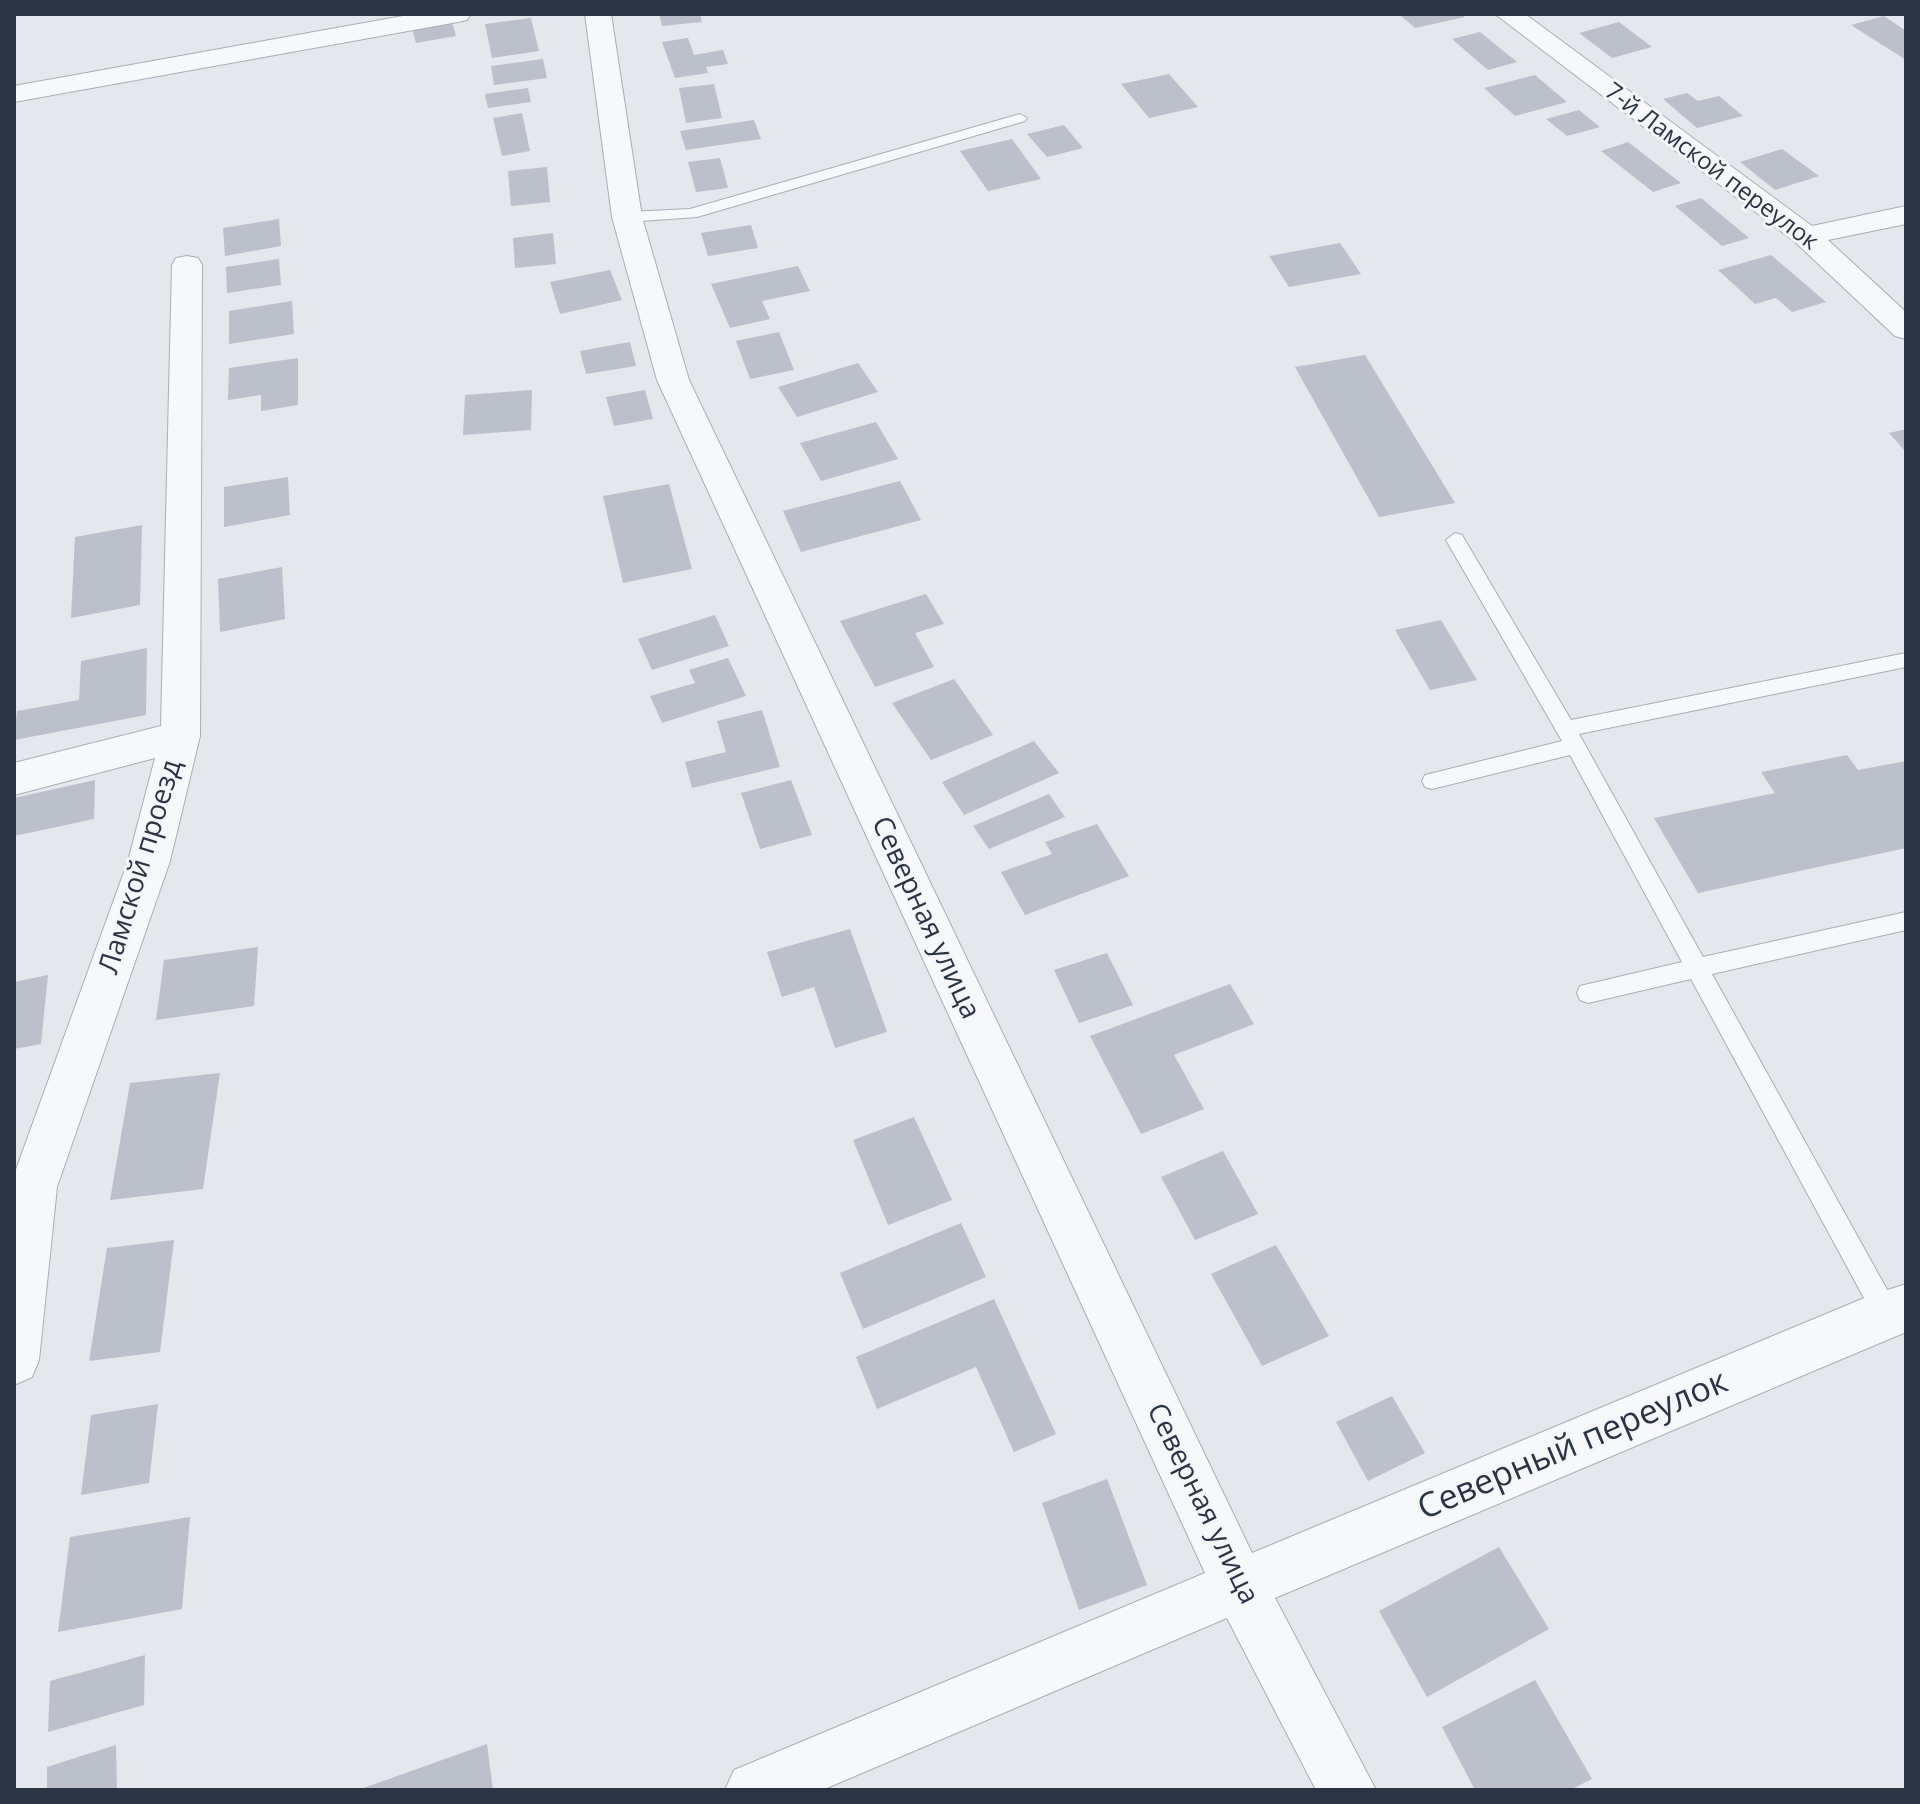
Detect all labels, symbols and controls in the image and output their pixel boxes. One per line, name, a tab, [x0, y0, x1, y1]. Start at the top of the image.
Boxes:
street label: 7-й Ламской переулок	[1599, 77, 1823, 257]
street label: Ламской проезд	[92, 756, 190, 978]
street label: Северная улица	[863, 812, 987, 1024]
street label: Северный переулок	[1412, 1362, 1734, 1530]
street label: Северная улица	[1139, 1398, 1265, 1610]

